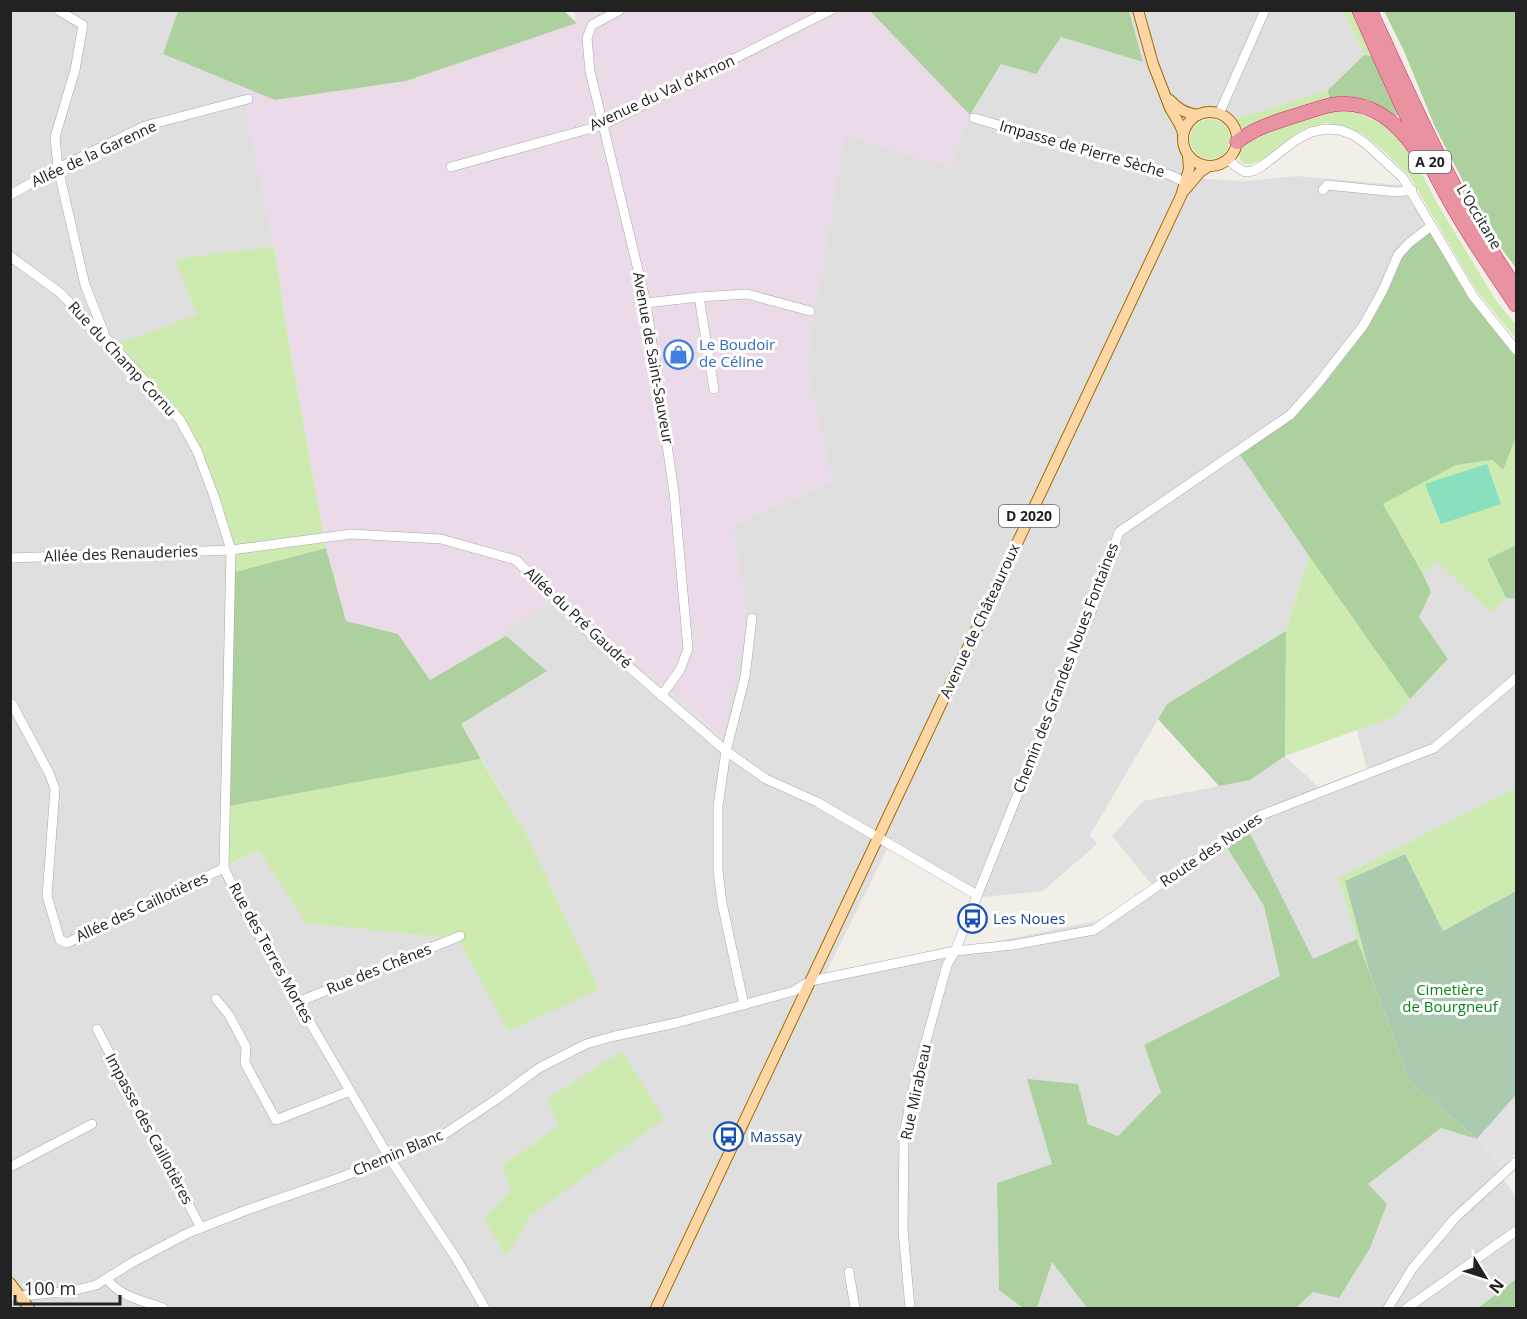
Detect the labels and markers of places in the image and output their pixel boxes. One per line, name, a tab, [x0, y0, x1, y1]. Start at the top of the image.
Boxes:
place label: Le Boudoir de Céline	[699, 334, 775, 371]
shop icon: Le Boudoir de Céline	[662, 338, 694, 370]
bus stop icon: Les Noues	[956, 903, 988, 935]
place label: Les Noues	[993, 908, 1065, 928]
bus stop icon: Massay	[713, 1121, 745, 1153]
place label: Massay	[750, 1126, 802, 1146]

